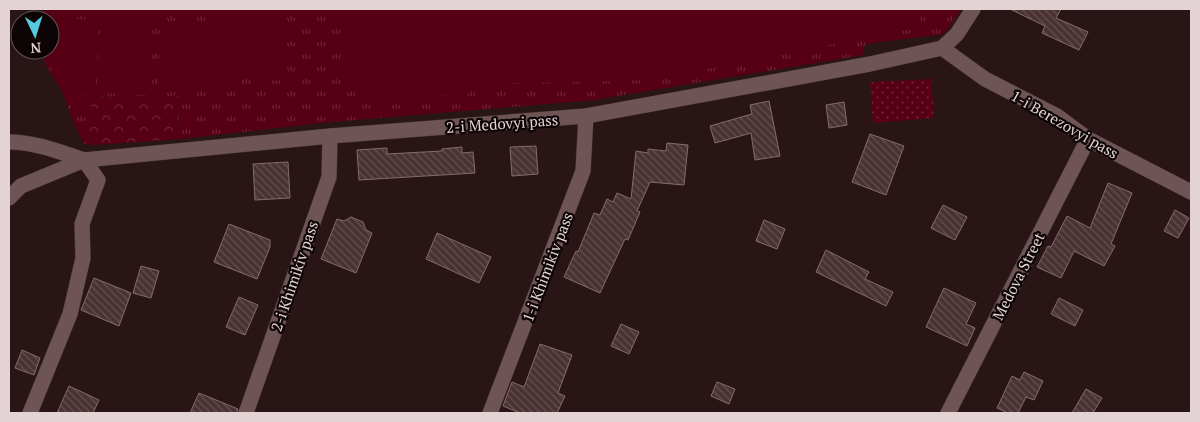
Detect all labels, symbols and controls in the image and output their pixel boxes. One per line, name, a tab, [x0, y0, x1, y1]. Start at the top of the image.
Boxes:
north arrow	[10, 10, 60, 60]
text: N	[30, 39, 42, 58]
street label: 1-i Berezovyi pass	[1008, 85, 1122, 163]
street label: 2-i Medovyi pass	[445, 109, 559, 137]
street label: 1-i Khimikiv pass	[517, 209, 577, 325]
street label: 2-i Khimikiv pass	[266, 218, 322, 334]
street label: Medova Street	[987, 228, 1049, 323]

